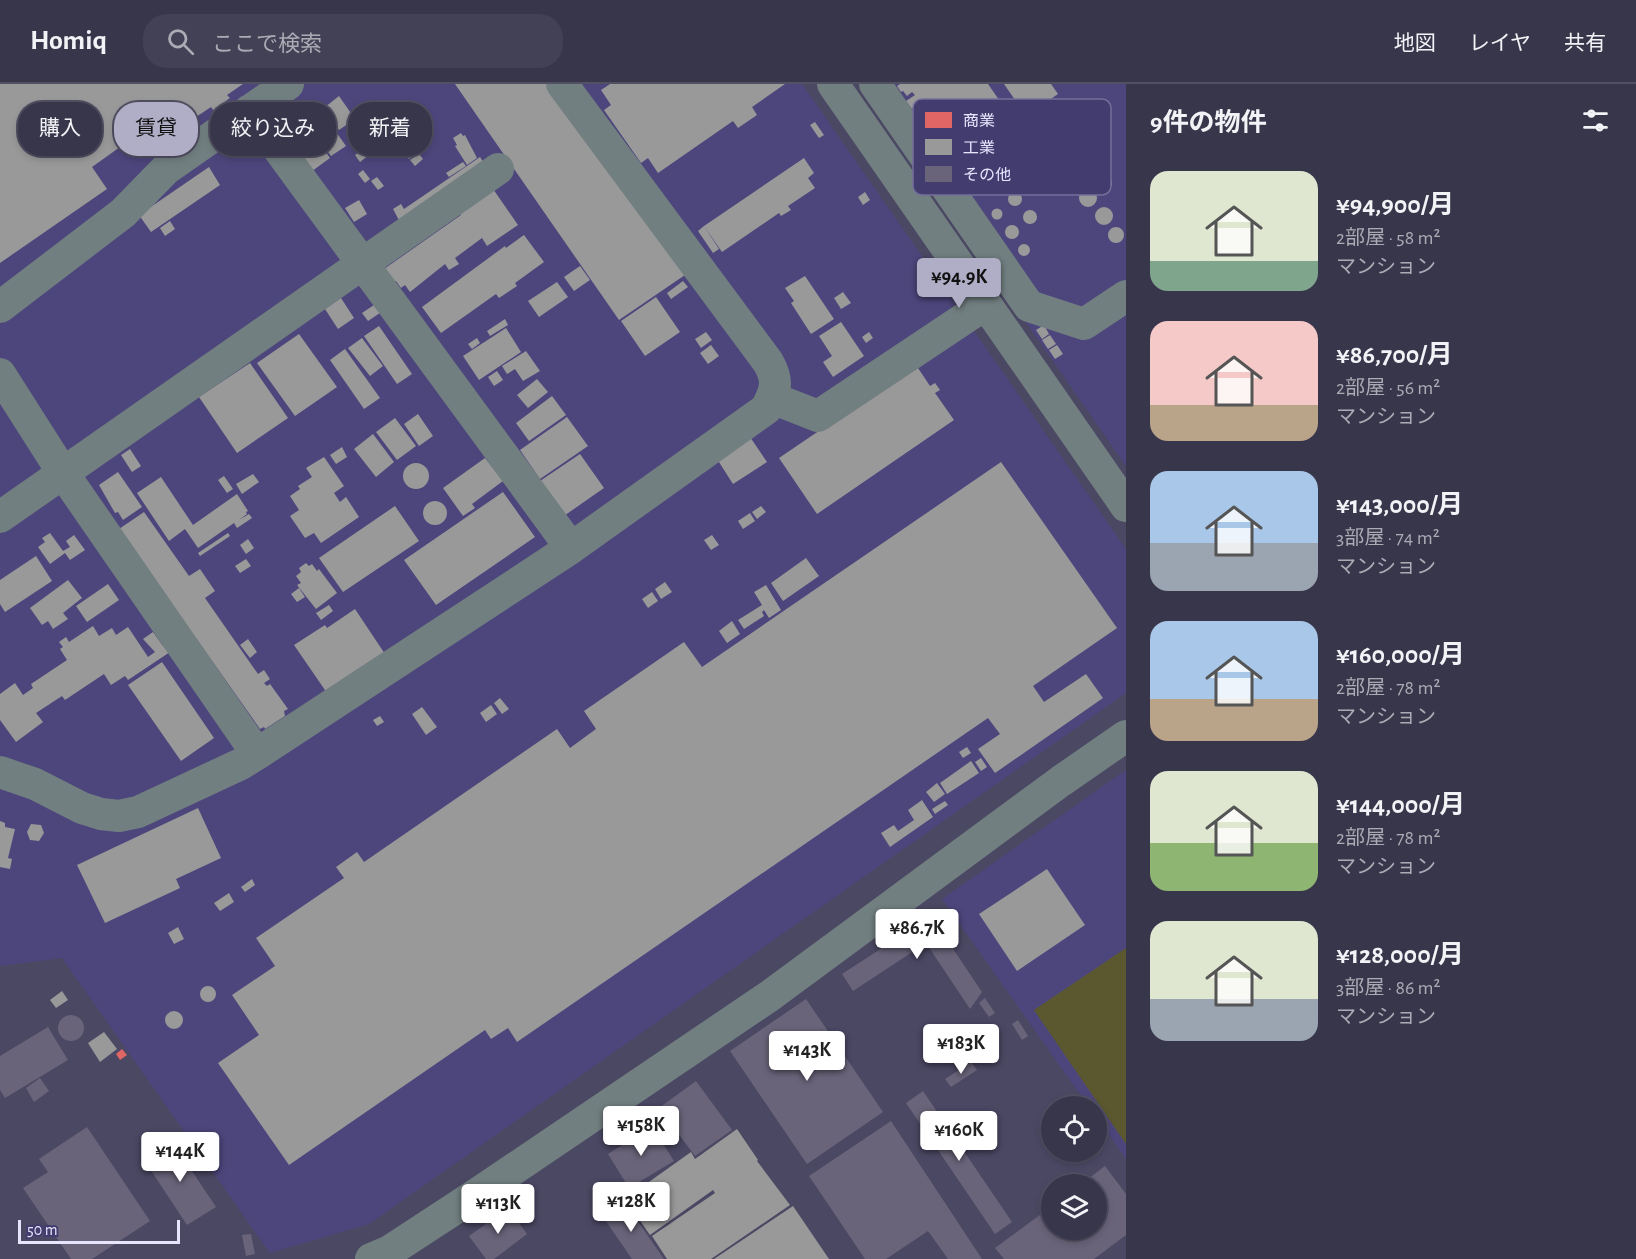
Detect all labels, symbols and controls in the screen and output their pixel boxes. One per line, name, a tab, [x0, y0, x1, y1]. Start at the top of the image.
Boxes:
search box	[143, 14, 563, 68]
icon: search	[164, 25, 197, 58]
text: Homiq	[30, 27, 107, 55]
text: ここで検索	[212, 33, 322, 55]
text: 地図	[1394, 33, 1436, 54]
text: レイヤ	[1469, 33, 1531, 54]
text: 共有	[1564, 33, 1606, 54]
legend	[913, 99, 1111, 195]
chip: 購入	[18, 102, 102, 156]
chip: 賃貸	[114, 102, 198, 156]
chip: 絞り込み	[210, 102, 336, 156]
chip: 新着	[348, 102, 432, 156]
icon: filters	[1579, 104, 1612, 137]
text: 9件の物件	[1150, 110, 1267, 136]
text: 商業	[963, 113, 995, 129]
text: 工業	[963, 140, 995, 156]
text: その他	[963, 167, 1011, 183]
text: ¥94,900/月	[1336, 192, 1454, 218]
icon: home	[1198, 195, 1270, 267]
text: 2部屋 · 58 m²	[1336, 228, 1440, 248]
text: マンション	[1336, 257, 1436, 277]
pin: ¥94.9K	[910, 258, 1008, 309]
text: ¥94.9K	[931, 267, 987, 287]
text: ¥86,700/月	[1336, 342, 1453, 368]
icon: home	[1198, 345, 1270, 417]
text: 2部屋 · 56 m²	[1336, 378, 1440, 398]
text: マンション	[1336, 407, 1436, 427]
text: ¥143,000/月	[1336, 492, 1463, 518]
icon: home	[1198, 495, 1270, 567]
text: 3部屋 · 74 m²	[1336, 528, 1440, 548]
text: マンション	[1336, 557, 1436, 577]
text: ¥160,000/月	[1336, 642, 1465, 668]
icon: home	[1198, 645, 1270, 717]
text: 2部屋 · 78 m²	[1336, 678, 1440, 698]
text: マンション	[1336, 707, 1436, 727]
text: ¥144,000/月	[1336, 792, 1465, 818]
icon: home	[1198, 795, 1270, 867]
text: 2部屋 · 78 m²	[1336, 828, 1440, 848]
text: マンション	[1336, 857, 1436, 877]
pin: ¥86.7K	[868, 909, 966, 960]
text: ¥86.7K	[890, 918, 944, 938]
text: ¥128,000/月	[1336, 942, 1464, 968]
icon: home	[1198, 945, 1270, 1017]
text: 3部屋 · 86 m²	[1336, 978, 1441, 998]
text: マンション	[1336, 1007, 1436, 1027]
pin: ¥183K	[919, 1024, 1003, 1075]
pin: ¥143K	[765, 1031, 849, 1082]
text: ¥183K	[937, 1033, 985, 1053]
text: ¥143K	[783, 1040, 831, 1060]
map controls	[1041, 1096, 1107, 1240]
button: locate	[1041, 1096, 1107, 1162]
pin: ¥158K	[599, 1106, 683, 1157]
pin: ¥160K	[917, 1111, 1001, 1162]
text: ¥158K	[617, 1115, 665, 1135]
text: ¥160K	[934, 1120, 984, 1140]
pin: ¥144K	[138, 1132, 222, 1183]
text: ¥144K	[155, 1141, 205, 1161]
button: layers	[1041, 1174, 1107, 1240]
pin: ¥128K	[589, 1182, 673, 1233]
pin: ¥113K	[456, 1184, 540, 1235]
text: ¥128K	[607, 1191, 655, 1211]
text: ¥113K	[475, 1193, 521, 1213]
scale bar	[18, 1217, 180, 1244]
text: 50 m	[27, 1222, 58, 1238]

